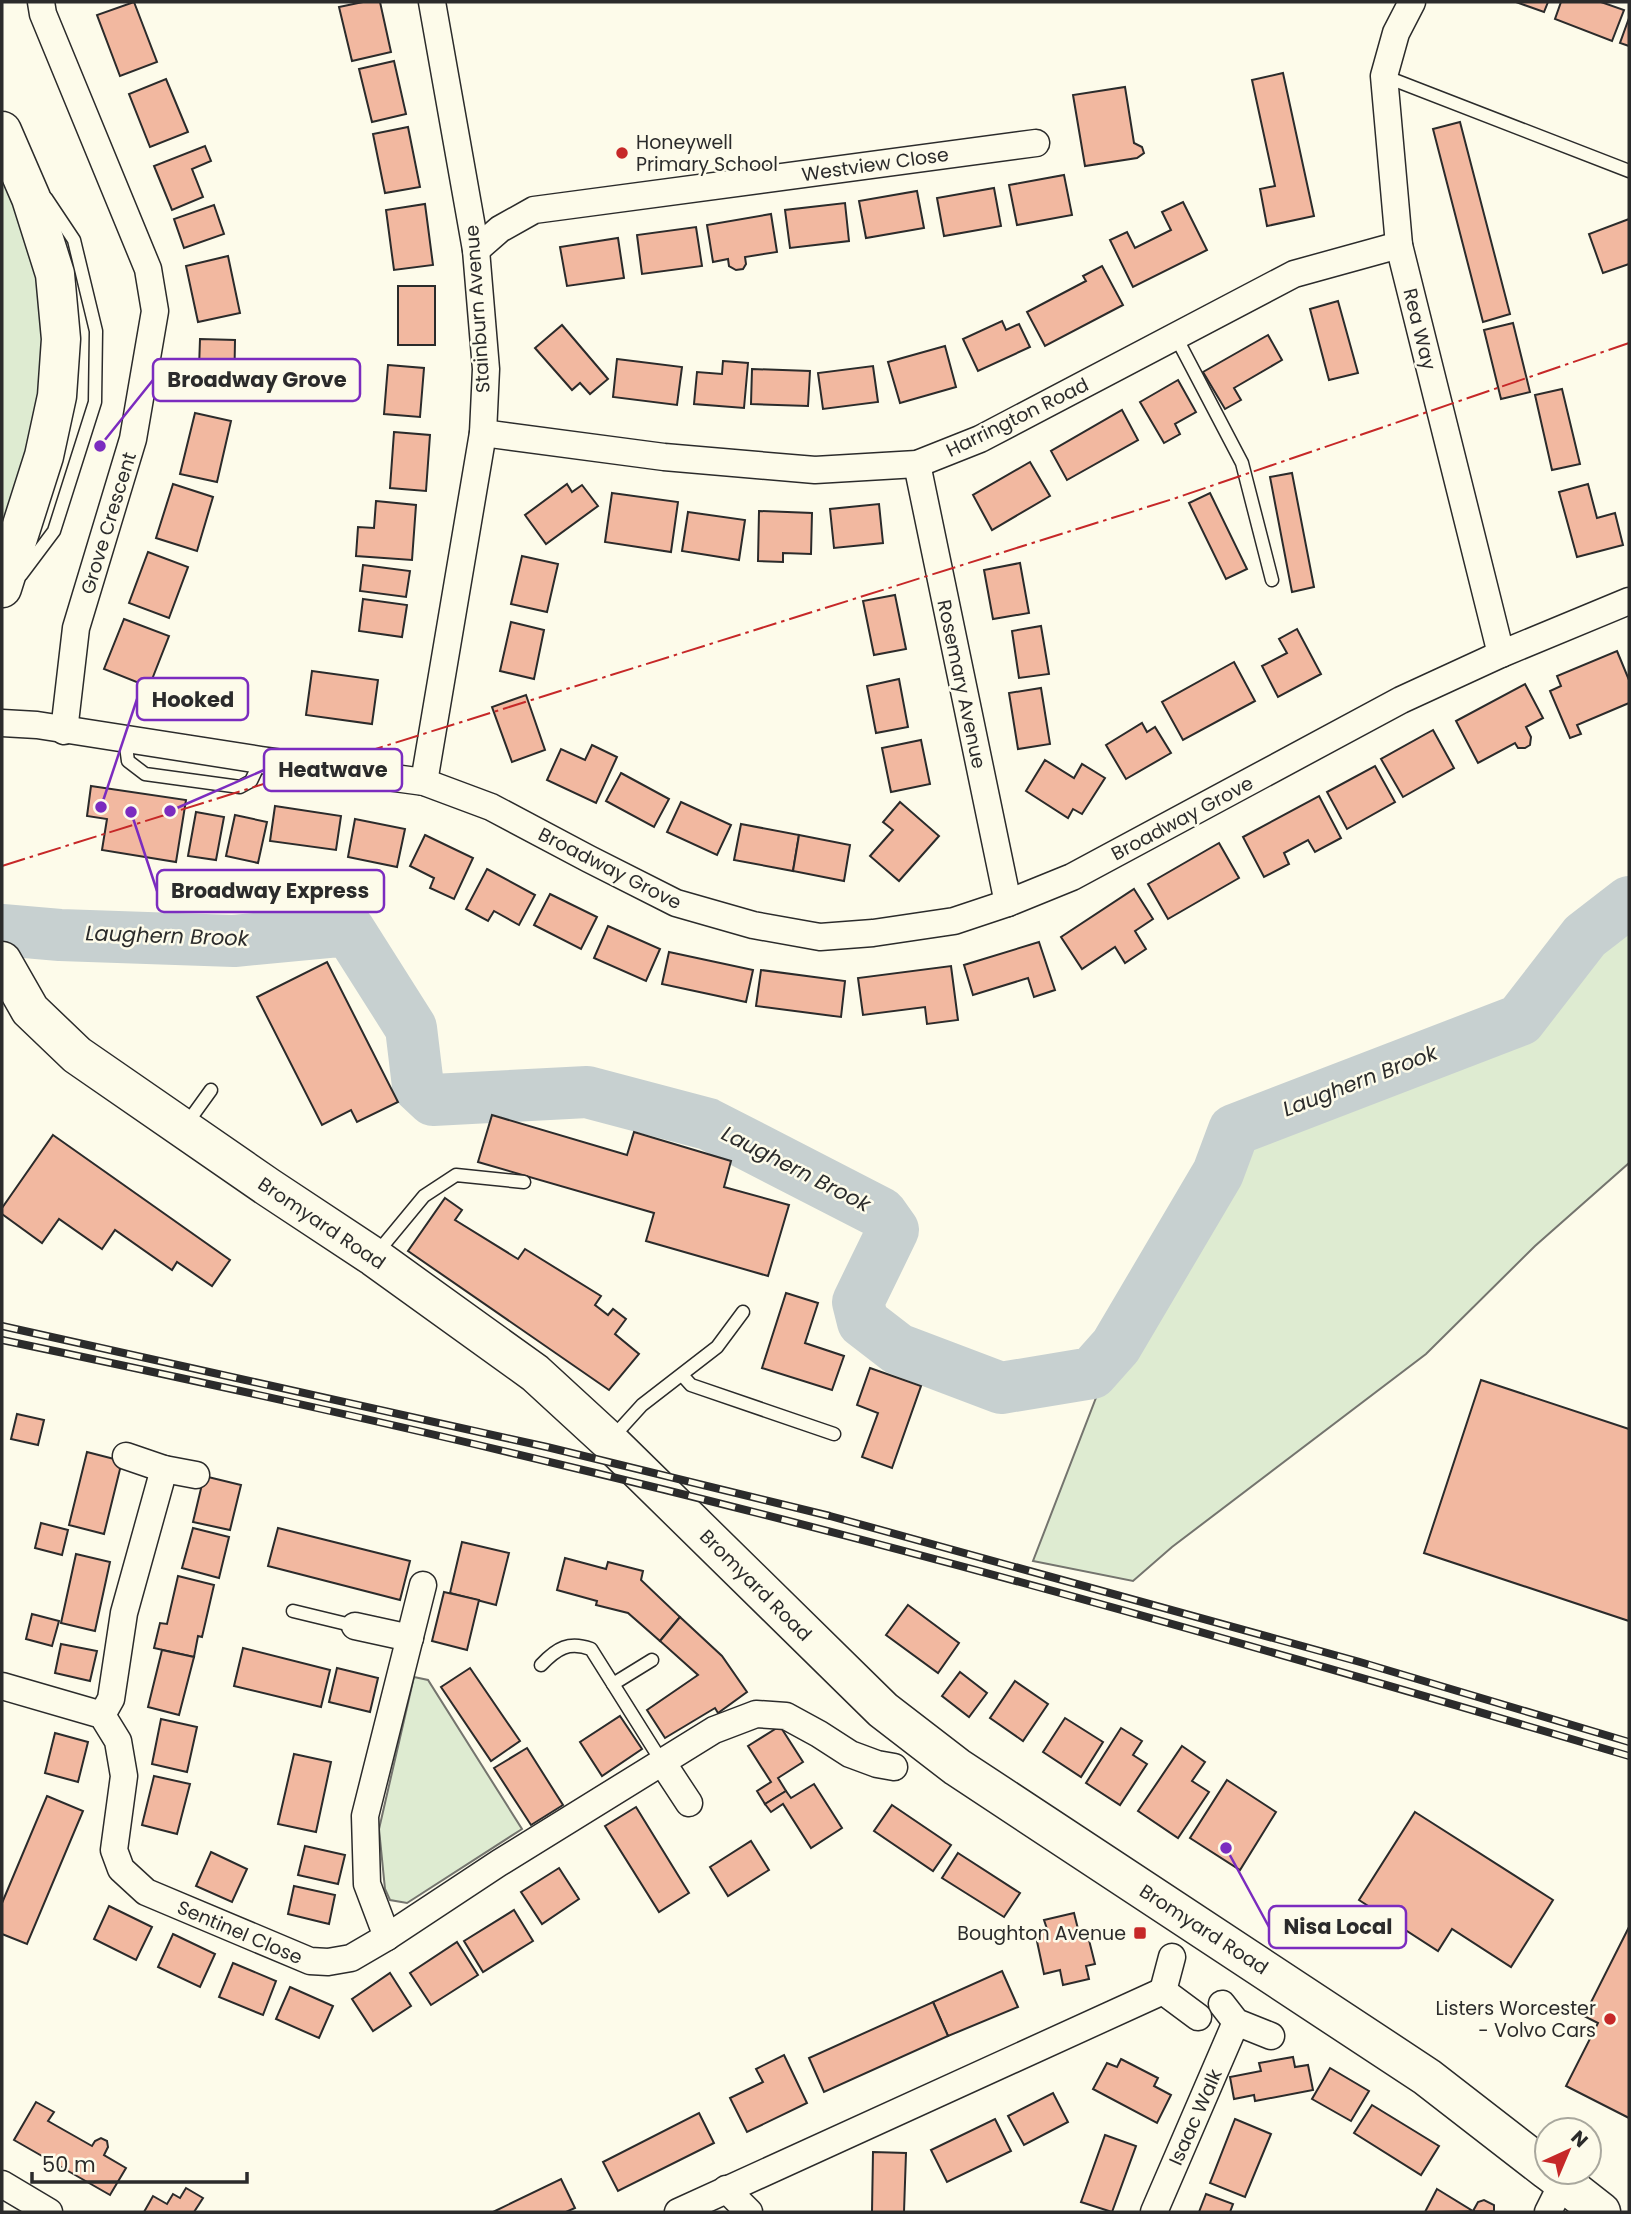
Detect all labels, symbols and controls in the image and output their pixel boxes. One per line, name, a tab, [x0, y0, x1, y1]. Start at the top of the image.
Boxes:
place label: Honeywell Primary School	[636, 129, 778, 178]
street label: Westview Close	[800, 141, 950, 188]
marker: Honeywell Primary School	[614, 145, 630, 161]
street label: Stainburn Avenue	[458, 224, 497, 394]
street label: Rea Way	[1396, 285, 1443, 373]
callout: Broadway Grove	[153, 359, 360, 401]
text: Broadway Grove	[167, 365, 347, 394]
street label: Harrington Road	[941, 371, 1093, 464]
street label: Grove Crescent	[74, 449, 143, 598]
street label: Rosemary Avenue	[930, 597, 993, 771]
callout: Hooked	[137, 678, 248, 720]
text: Hooked	[152, 685, 234, 714]
callout: Heatwave	[264, 749, 402, 791]
text: Heatwave	[278, 755, 388, 784]
street label: Broadway Grove	[1106, 770, 1258, 867]
street label: Broadway Grove	[534, 821, 686, 916]
callout: Broadway Express	[157, 870, 384, 912]
text: Broadway Express	[171, 876, 369, 905]
water label: Laughern Brook	[85, 918, 250, 953]
water label: Laughern Brook	[1278, 1037, 1442, 1123]
water label: Laughern Brook	[717, 1119, 877, 1219]
street label: Bromyard Road	[253, 1171, 391, 1276]
street label: Bromyard Road	[694, 1523, 818, 1647]
street label: Bromyard Road	[1134, 1878, 1273, 1981]
street label: Sentinel Close	[173, 1894, 307, 1971]
callout: Nisa Local	[1269, 1906, 1406, 1948]
text: Nisa Local	[1284, 1912, 1392, 1941]
place label: Boughton Avenue	[957, 1920, 1126, 1947]
marker: Boughton Avenue	[1132, 1925, 1148, 1941]
place label: Listers Worcester - Volvo Cars	[1436, 1995, 1596, 2044]
marker: Listers Worcester - Volvo Cars	[1602, 2011, 1618, 2027]
street label: Isaac Walk	[1162, 2065, 1229, 2170]
north arrow	[1533, 2116, 1603, 2186]
text: N	[1565, 2124, 1594, 2154]
scale bar	[32, 2140, 247, 2184]
text: 50 m	[42, 2150, 96, 2179]

